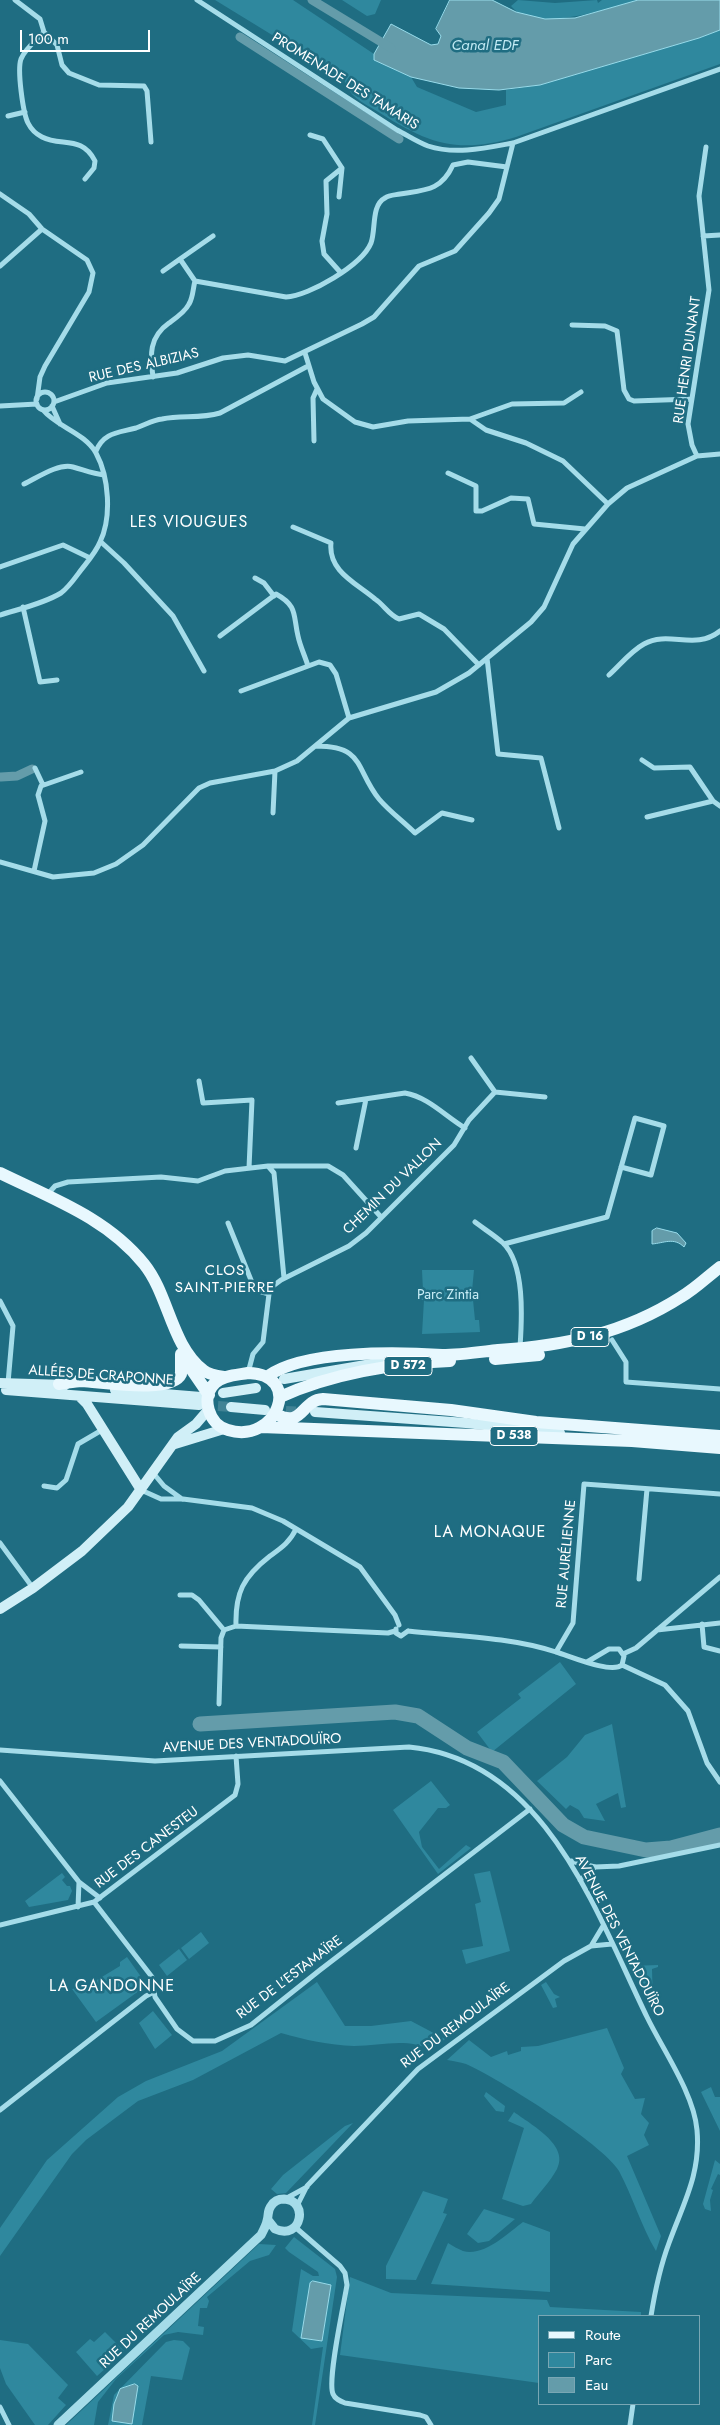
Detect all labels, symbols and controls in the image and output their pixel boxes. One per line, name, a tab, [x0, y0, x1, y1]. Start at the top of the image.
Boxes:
scale bar	[22, 20, 152, 52]
text: 100 m	[28, 28, 69, 50]
street label: PROMENADE DES TAMARIS	[268, 30, 422, 134]
water label: Canal EDF	[451, 37, 519, 55]
street label: RUE HENRI DUNANT	[671, 295, 705, 425]
street label: RUE DES ALBIZIAS	[87, 345, 201, 387]
district label: LES VIOUGUES	[128, 513, 250, 533]
street label: CHEMIN DU VALLON	[340, 1136, 446, 1238]
district label: CLOS SAINT-PIERRE	[173, 1262, 277, 1297]
park label: Parc Zintia	[417, 1288, 479, 1304]
road number: D 16	[571, 1328, 609, 1346]
road number: D 572	[384, 1356, 432, 1375]
street label: ALLÉES DE CRAPONNE	[28, 1363, 174, 1389]
road number: D 538	[490, 1426, 538, 1445]
street label: RUE AURÉLIENNE	[554, 1499, 580, 1609]
district label: LA MONAQUE	[432, 1523, 548, 1543]
street label: AVENUE DES VENTADOUÏRO	[162, 1731, 342, 1757]
street label: RUE DES CANESTEU	[92, 1804, 202, 1892]
street label: AVENUE DES VENTADOUÏRO	[571, 1852, 667, 2020]
street label: RUE DE L'ESTAMAÏRE	[234, 1933, 346, 2023]
district label: LA GANDONNE	[48, 1977, 176, 1997]
street label: RUE DU REMOULAÏRE	[398, 1979, 514, 2073]
street label: RUE DU REMOULAÏRE	[97, 2270, 205, 2372]
legend	[538, 2315, 700, 2405]
text: Route	[585, 2324, 621, 2346]
text: Parc	[585, 2349, 612, 2371]
text: Eau	[585, 2374, 608, 2396]

